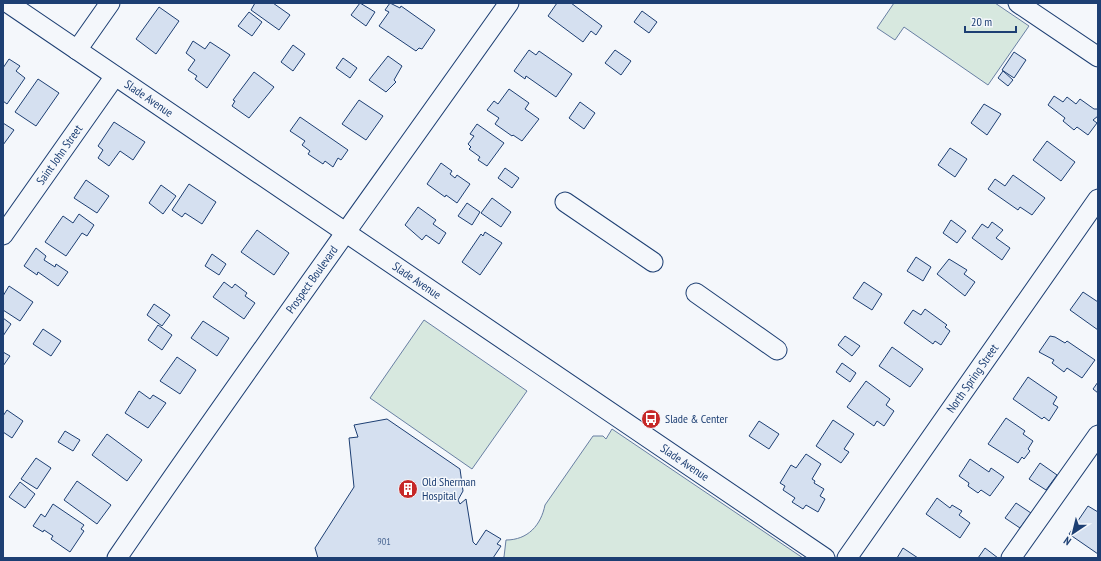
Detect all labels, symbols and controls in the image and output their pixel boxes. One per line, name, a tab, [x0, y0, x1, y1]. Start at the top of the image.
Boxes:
scale bar	[965, 8, 1016, 34]
text: 20 m	[971, 14, 992, 29]
street label: Slade Avenue	[122, 76, 176, 120]
street label: Saint John Street	[33, 121, 86, 187]
street label: Prospect Boulevard	[283, 243, 341, 316]
street label: Slade Avenue	[390, 258, 444, 302]
street label: North Spring Street	[943, 340, 1002, 416]
bus stop icon: Slade & Center	[640, 408, 662, 430]
place label: Slade & Center	[665, 411, 728, 426]
street label: Slade Avenue	[658, 440, 712, 484]
place label: Old Sherman Hospital	[422, 474, 476, 503]
building icon: Old Sherman Hospital	[397, 478, 419, 500]
north arrow	[1053, 513, 1093, 553]
text: N	[1061, 534, 1074, 549]
house number: 901	[377, 535, 391, 548]

